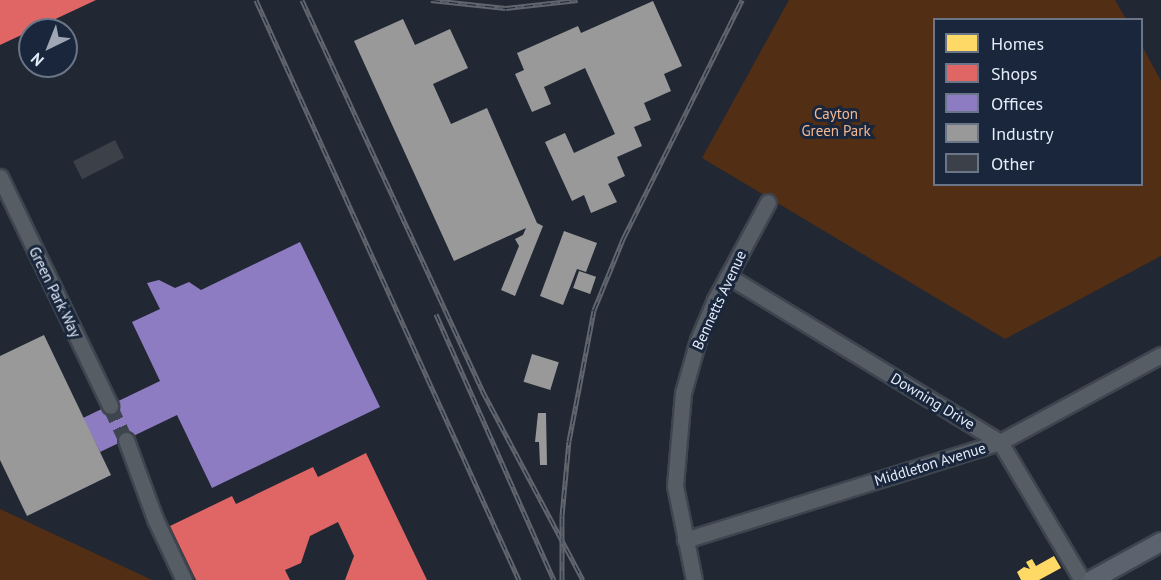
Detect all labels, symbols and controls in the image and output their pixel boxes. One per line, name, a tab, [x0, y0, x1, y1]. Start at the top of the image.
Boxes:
north arrow	[18, 18, 78, 78]
legend	[933, 18, 1143, 186]
text: Homes	[991, 32, 1044, 55]
text: N	[26, 49, 48, 71]
text: Shops	[991, 62, 1037, 85]
text: Offices	[991, 92, 1043, 115]
park label: Cayton Green Park	[801, 104, 871, 139]
text: Industry	[991, 122, 1054, 145]
text: Other	[991, 152, 1035, 175]
street label: Green Park Way	[25, 243, 85, 341]
street label: Bennetts Avenue	[688, 247, 750, 353]
street label: Downing Drive	[888, 369, 978, 433]
street label: Middleton Avenue	[872, 438, 988, 490]

